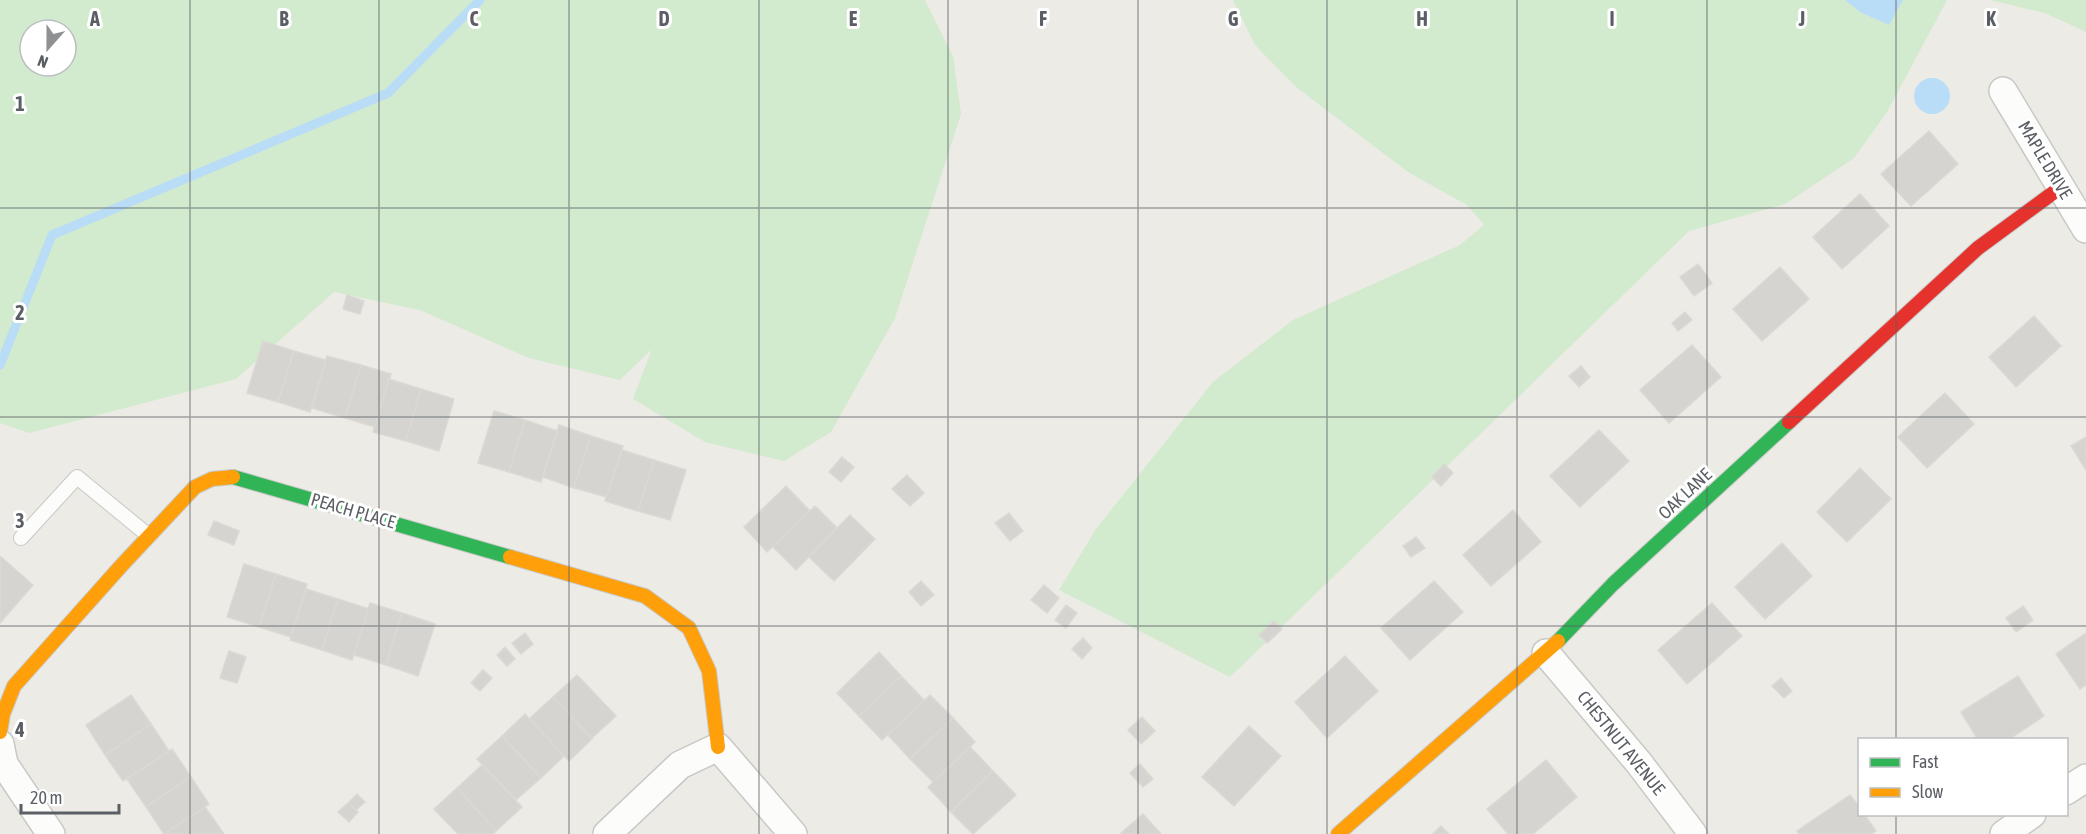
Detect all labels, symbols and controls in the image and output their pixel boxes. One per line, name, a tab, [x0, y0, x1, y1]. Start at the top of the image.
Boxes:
text: A	[89, 7, 100, 30]
text: B	[279, 7, 289, 30]
text: C	[470, 7, 479, 30]
text: D	[658, 7, 670, 30]
text: E	[849, 7, 858, 30]
text: F	[1039, 7, 1047, 30]
text: G	[1228, 7, 1239, 30]
text: H	[1416, 7, 1428, 30]
text: I	[1609, 7, 1615, 30]
text: J	[1798, 7, 1805, 30]
text: K	[1986, 7, 1996, 30]
north arrow	[18, 18, 78, 78]
text: N	[35, 52, 50, 72]
text: 1	[15, 92, 25, 115]
street label: MAPLE DRIVE	[2014, 117, 2077, 203]
text: 2	[15, 301, 25, 324]
street label: OAK LANE	[1654, 464, 1716, 523]
street label: PEACH PLACE	[309, 488, 398, 533]
text: 3	[15, 509, 25, 532]
street label: CHESTNUT AVENUE	[1573, 687, 1670, 799]
text: 4	[14, 718, 25, 741]
legend	[1858, 738, 2068, 816]
text: Fast	[1912, 751, 1939, 772]
scale bar	[21, 777, 118, 815]
text: Slow	[1912, 781, 1943, 802]
text: 20 m	[30, 787, 62, 808]

